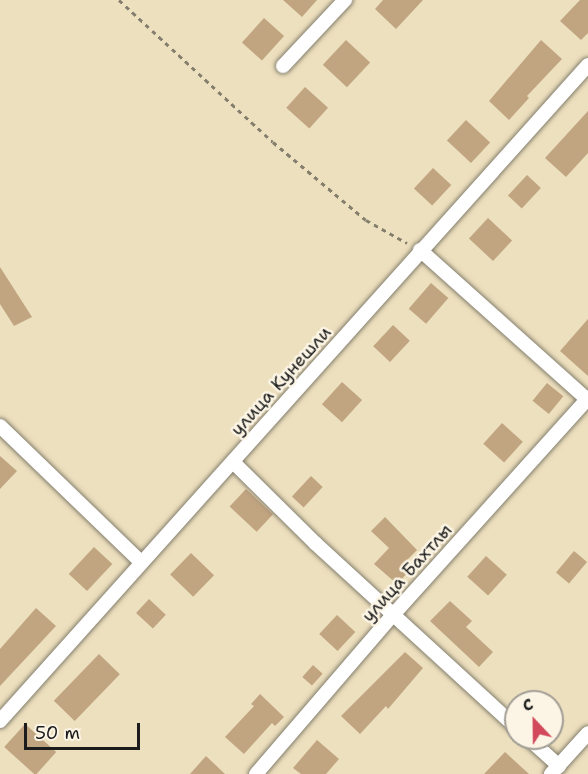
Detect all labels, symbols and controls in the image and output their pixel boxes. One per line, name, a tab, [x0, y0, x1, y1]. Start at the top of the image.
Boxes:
street label: улица Кунешли	[226, 322, 336, 440]
street label: улица Бахтлы	[357, 520, 457, 626]
north arrow	[504, 690, 564, 750]
text: С	[519, 693, 536, 716]
scale bar	[27, 711, 142, 749]
text: 50 m	[35, 721, 80, 745]

